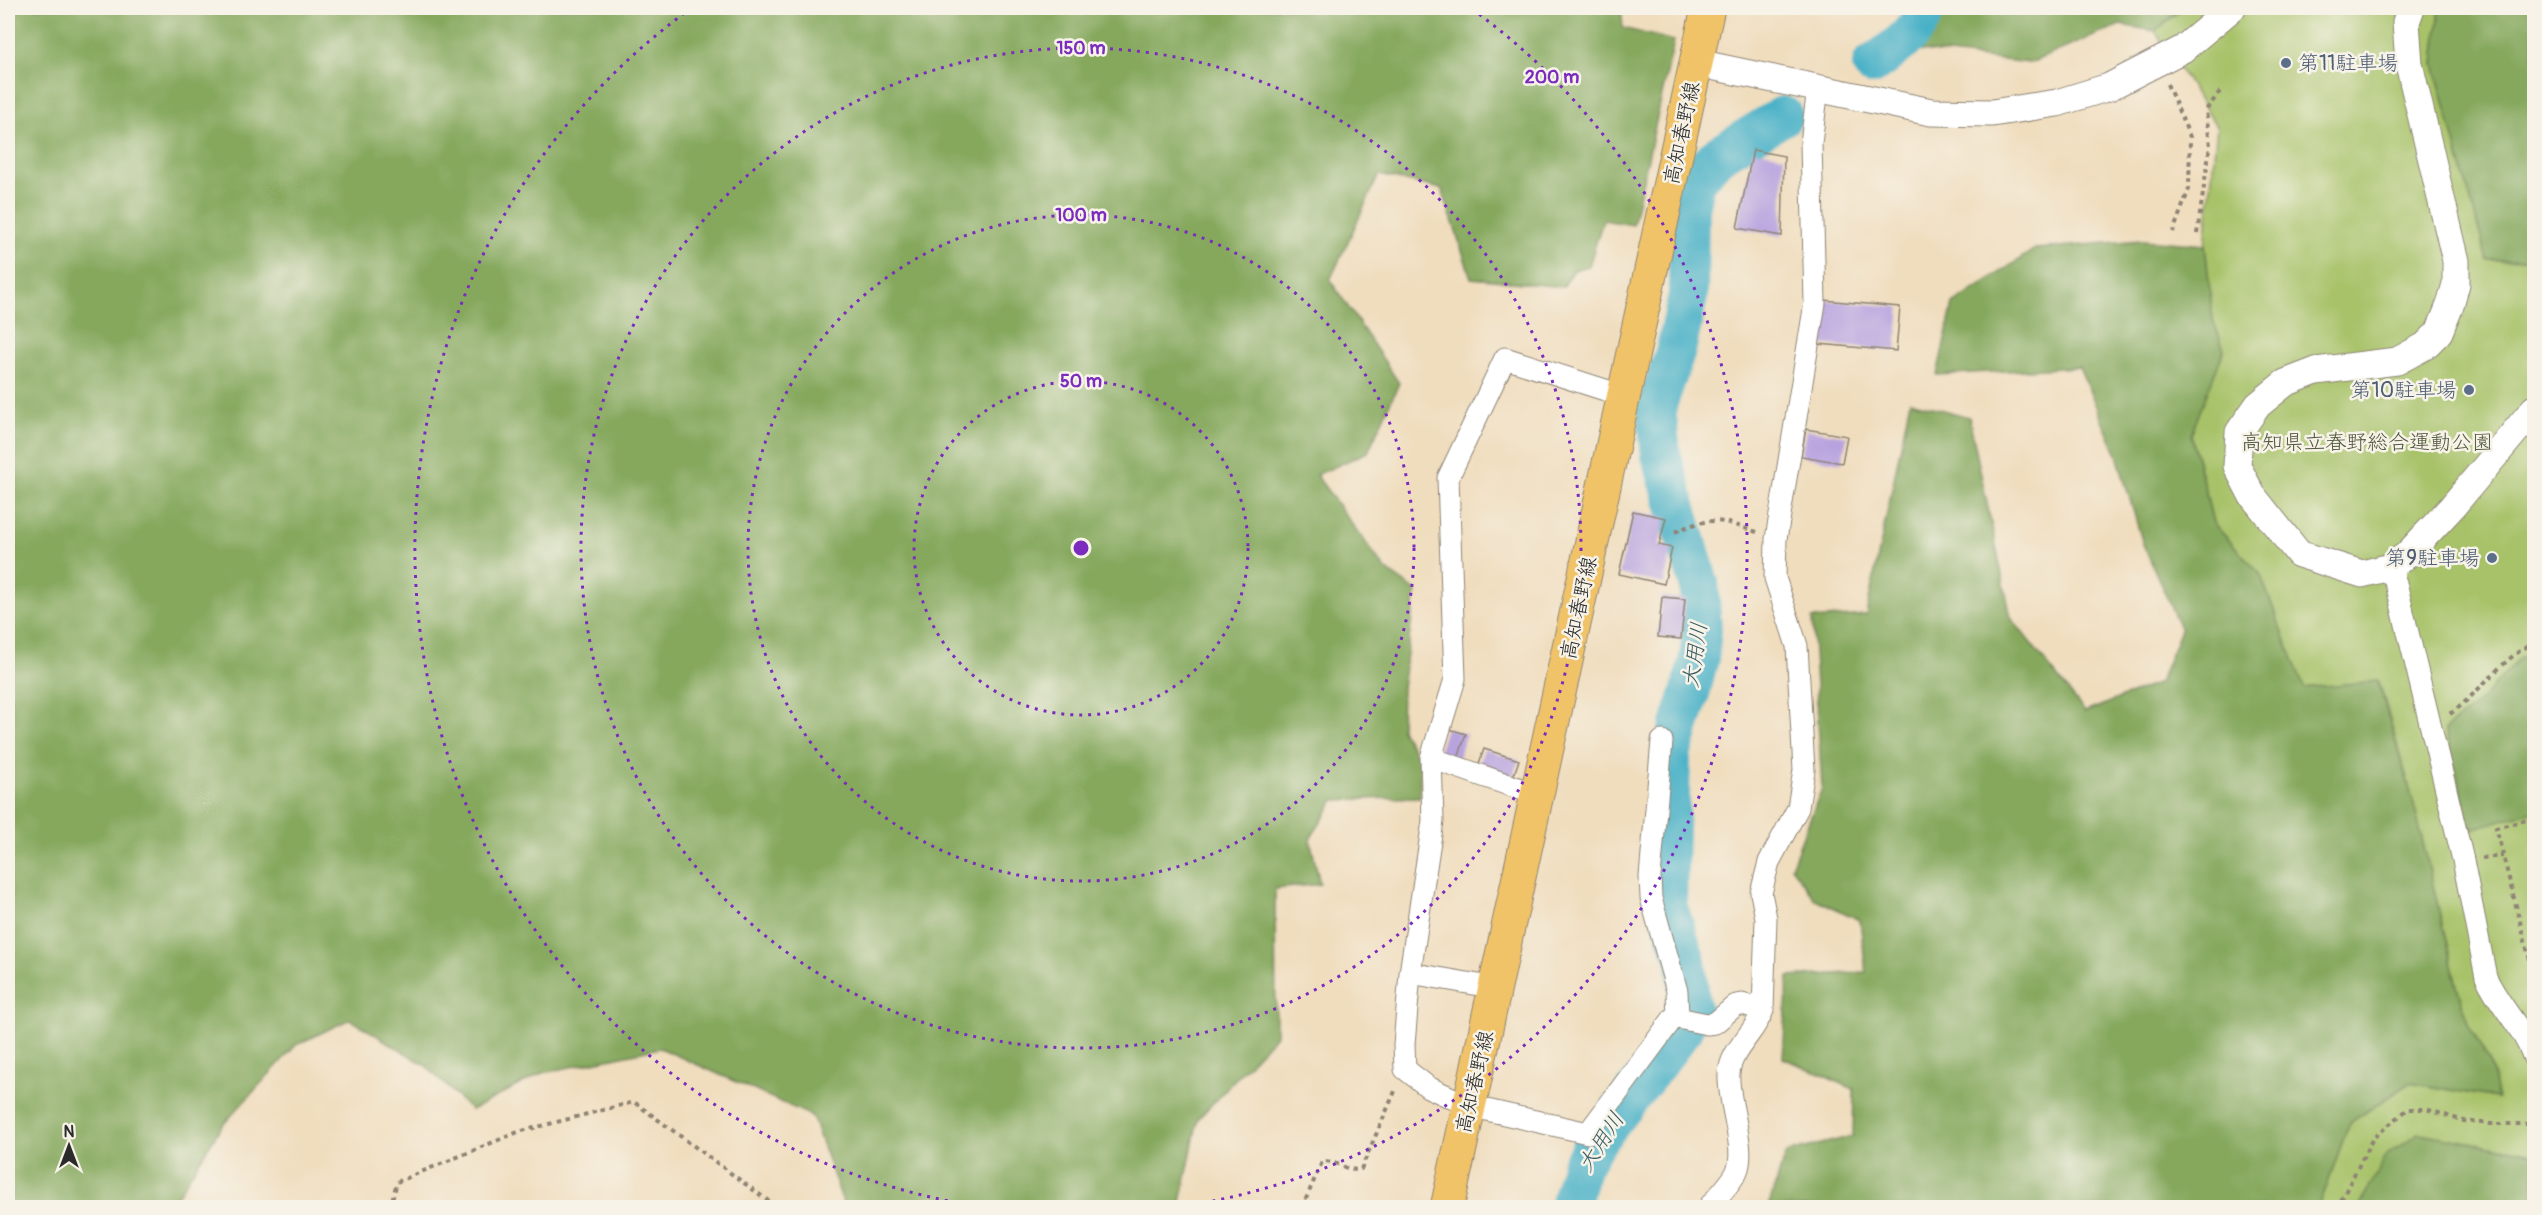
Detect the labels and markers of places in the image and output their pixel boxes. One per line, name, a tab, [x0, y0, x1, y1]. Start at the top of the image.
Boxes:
place label: 第11駐車場	[2298, 50, 2398, 77]
marker: 第11駐車場	[2279, 56, 2293, 70]
place label: 第10駐車場	[2350, 377, 2457, 404]
marker: 第10駐車場	[2462, 383, 2476, 397]
centre of rings	[1071, 538, 1091, 558]
place label: 第9駐車場	[2385, 545, 2480, 572]
marker: 第9駐車場	[2485, 551, 2499, 565]

